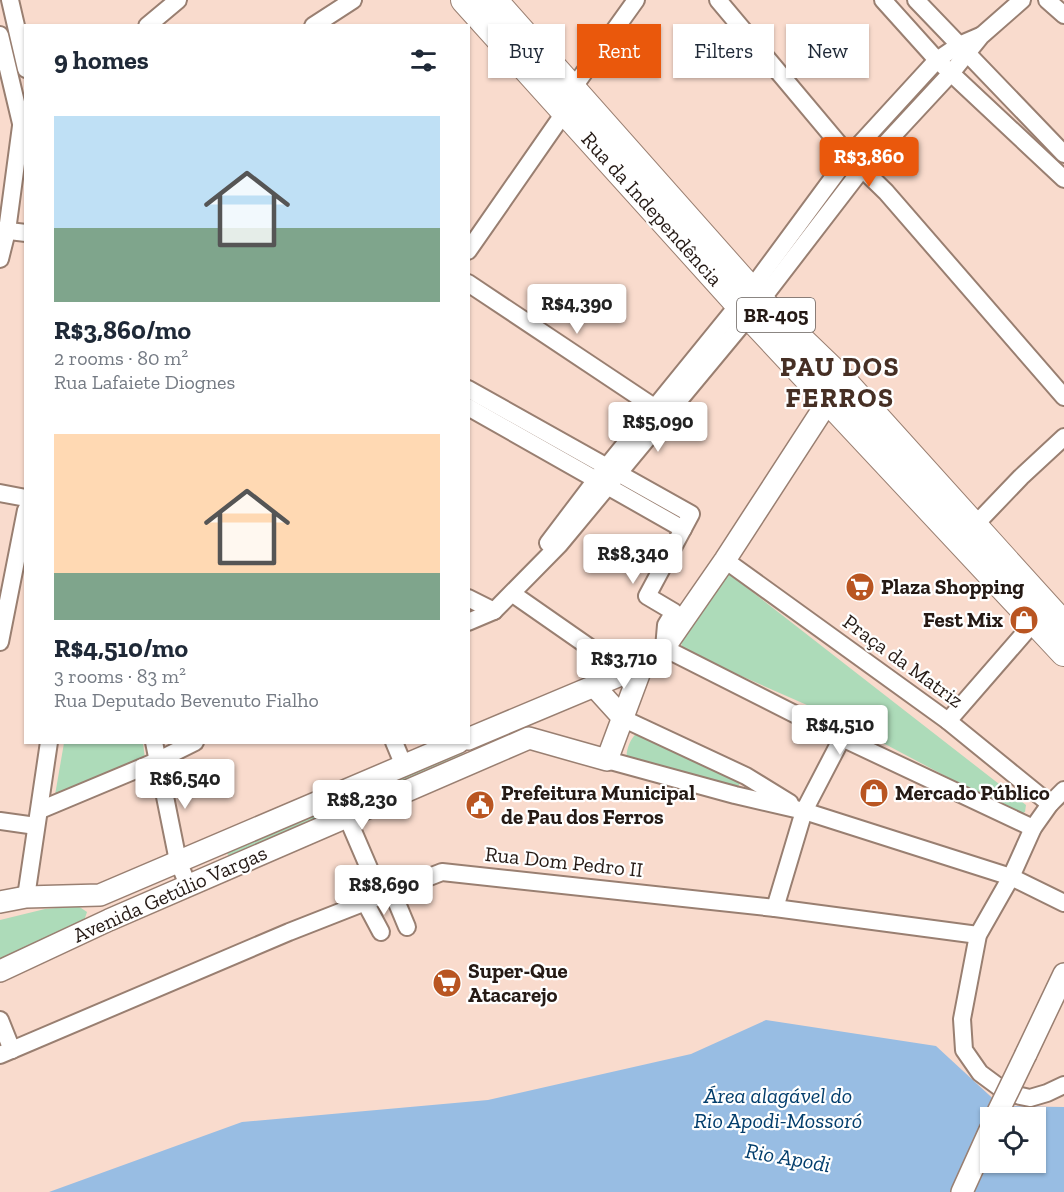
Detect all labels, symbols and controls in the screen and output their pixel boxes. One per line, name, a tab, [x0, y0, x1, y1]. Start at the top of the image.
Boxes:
chip: Buy	[488, 24, 565, 78]
chip: Rent	[577, 24, 661, 78]
chip: Filters	[673, 24, 774, 78]
chip: New	[786, 24, 869, 78]
text: 9 homes	[54, 44, 149, 76]
icon: filters	[407, 44, 440, 77]
street label: Rua da Independência	[577, 126, 728, 291]
pin: R$3,860	[814, 137, 924, 188]
text: R$3,860	[834, 144, 904, 168]
icon: home	[193, 155, 301, 263]
pin: R$4,390	[522, 284, 632, 335]
text: R$4,390	[541, 291, 613, 315]
road number: BR-405	[737, 298, 815, 332]
text: R$3,860/mo	[54, 314, 191, 346]
text: 2 rooms · 80 m²	[54, 346, 188, 370]
district label: PAU DOS FERROS	[780, 351, 900, 414]
text: Rua Lafaiete Diognes	[54, 370, 235, 394]
pin: R$5,090	[603, 402, 713, 453]
text: R$5,090	[622, 409, 694, 433]
icon: home	[193, 473, 301, 581]
pin: R$8,340	[578, 534, 688, 585]
text: R$8,340	[597, 541, 669, 565]
supermarket icon: Plaza Shopping	[844, 571, 876, 603]
place label: Plaza Shopping	[881, 574, 1024, 599]
shop icon: Fest Mix	[1008, 604, 1040, 636]
place label: Fest Mix	[923, 607, 1003, 632]
street label: Praça da Matriz	[838, 609, 969, 713]
text: R$4,510/mo	[54, 632, 188, 664]
pin: R$3,710	[569, 639, 679, 690]
text: R$3,710	[591, 646, 657, 670]
text: 3 rooms · 83 m²	[54, 664, 186, 688]
text: Rua Deputado Bevenuto Fialho	[54, 688, 319, 712]
pin: R$4,510	[785, 705, 895, 756]
text: R$4,510	[806, 712, 874, 736]
pin: R$6,540	[130, 759, 240, 810]
text: R$6,540	[149, 766, 221, 790]
shop icon: Mercado Público	[858, 777, 890, 809]
pin: R$8,230	[307, 780, 417, 831]
place label: Prefeitura Municipal de Pau dos Ferros	[501, 780, 695, 829]
place label: Mercado Público	[895, 780, 1050, 805]
text: R$8,230	[327, 787, 397, 811]
public building icon: Prefeitura Municipal de Pau dos Ferros	[464, 789, 496, 821]
street label: Avenida Getúlio Vargas	[69, 840, 271, 948]
street label: Rua Dom Pedro II	[484, 841, 644, 882]
pin: R$8,690	[329, 865, 439, 916]
text: R$8,690	[349, 872, 419, 896]
place label: Super-Que Atacarejo	[468, 958, 568, 1007]
supermarket icon: Super-Que Atacarejo	[431, 967, 463, 999]
water label: Área alagável do Rio Apodi-Mossoró	[694, 1082, 862, 1134]
map controls	[980, 1107, 1046, 1173]
button: locate	[980, 1107, 1046, 1173]
water label: Rio Apodi	[743, 1137, 833, 1178]

